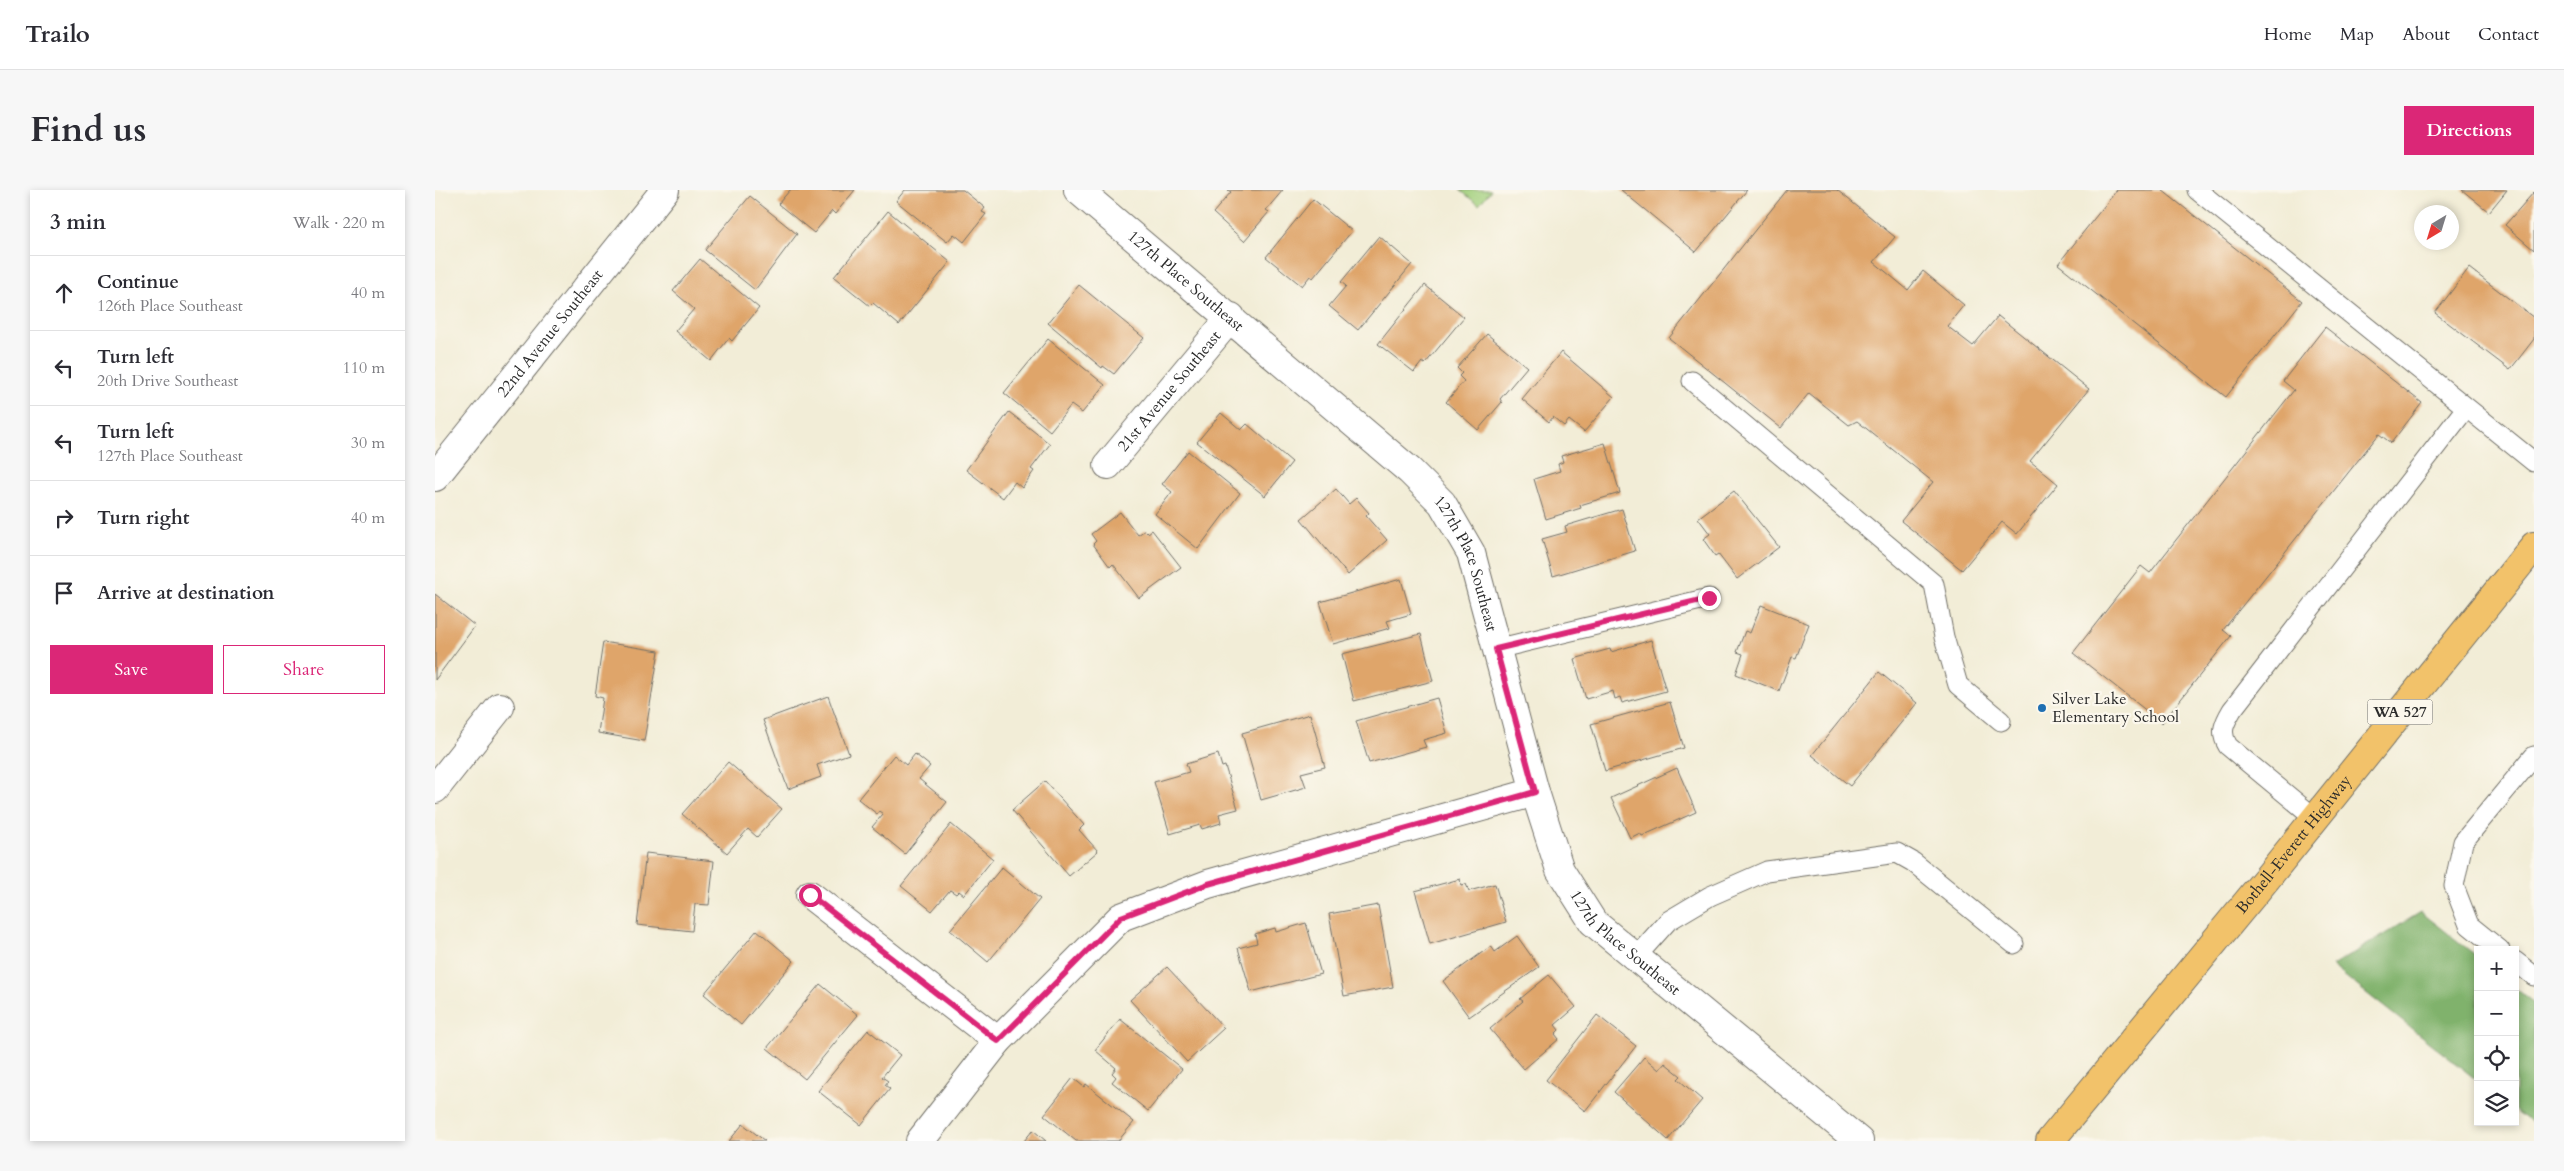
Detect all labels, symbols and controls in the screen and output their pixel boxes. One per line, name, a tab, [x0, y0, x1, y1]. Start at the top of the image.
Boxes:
text: Trailo	[25, 18, 90, 51]
text: Home	[2264, 22, 2312, 47]
text: Map	[2340, 22, 2374, 47]
text: About	[2402, 22, 2450, 47]
text: Contact	[2478, 22, 2539, 47]
text: Find us	[30, 106, 146, 154]
button: Directions	[2404, 106, 2534, 155]
north arrow	[2414, 205, 2459, 250]
text: 3 min	[50, 208, 106, 237]
text: Walk · 220 m	[293, 212, 385, 234]
street label: 127th Place Southeast	[1123, 226, 1248, 337]
street label: 22nd Avenue Southeast	[492, 265, 608, 402]
text: Continue	[97, 269, 179, 295]
icon: ahead	[50, 279, 78, 307]
text: 40 m	[351, 282, 385, 304]
text: 126th Place Southeast	[97, 295, 243, 317]
street label: 21st Avenue Southeast	[1113, 326, 1226, 456]
text: Turn left	[97, 344, 174, 370]
icon: left	[50, 354, 78, 382]
text: 110 m	[343, 357, 385, 379]
text: 20th Drive Southeast	[97, 370, 238, 392]
text: Turn left	[97, 419, 174, 445]
icon: left	[50, 429, 78, 457]
text: 30 m	[351, 432, 385, 454]
text: 127th Place Southeast	[97, 445, 243, 467]
street label: 127th Place Southeast	[1429, 490, 1503, 634]
icon: right	[50, 504, 78, 532]
text: Turn right	[97, 505, 189, 531]
text: 40 m	[351, 507, 385, 529]
icon: arrive	[50, 579, 78, 607]
text: Arrive at destination	[97, 580, 274, 606]
route end	[1698, 587, 1721, 610]
button: Save	[50, 645, 213, 694]
button: Share	[223, 645, 385, 694]
place label: Silver Lake Elementary School	[2052, 688, 2179, 728]
road number: WA 527	[2367, 700, 2433, 724]
marker: Silver Lake Elementary School	[2036, 702, 2048, 714]
street label: Bothell-Everett Highway	[2231, 770, 2357, 918]
route start	[799, 884, 822, 907]
street label: 127th Place Southeast	[1564, 886, 1685, 1000]
map controls	[2474, 946, 2519, 1126]
button: +	[2474, 946, 2519, 991]
button: −	[2474, 991, 2519, 1036]
button: locate	[2474, 1036, 2519, 1081]
button: layers	[2474, 1081, 2519, 1126]

